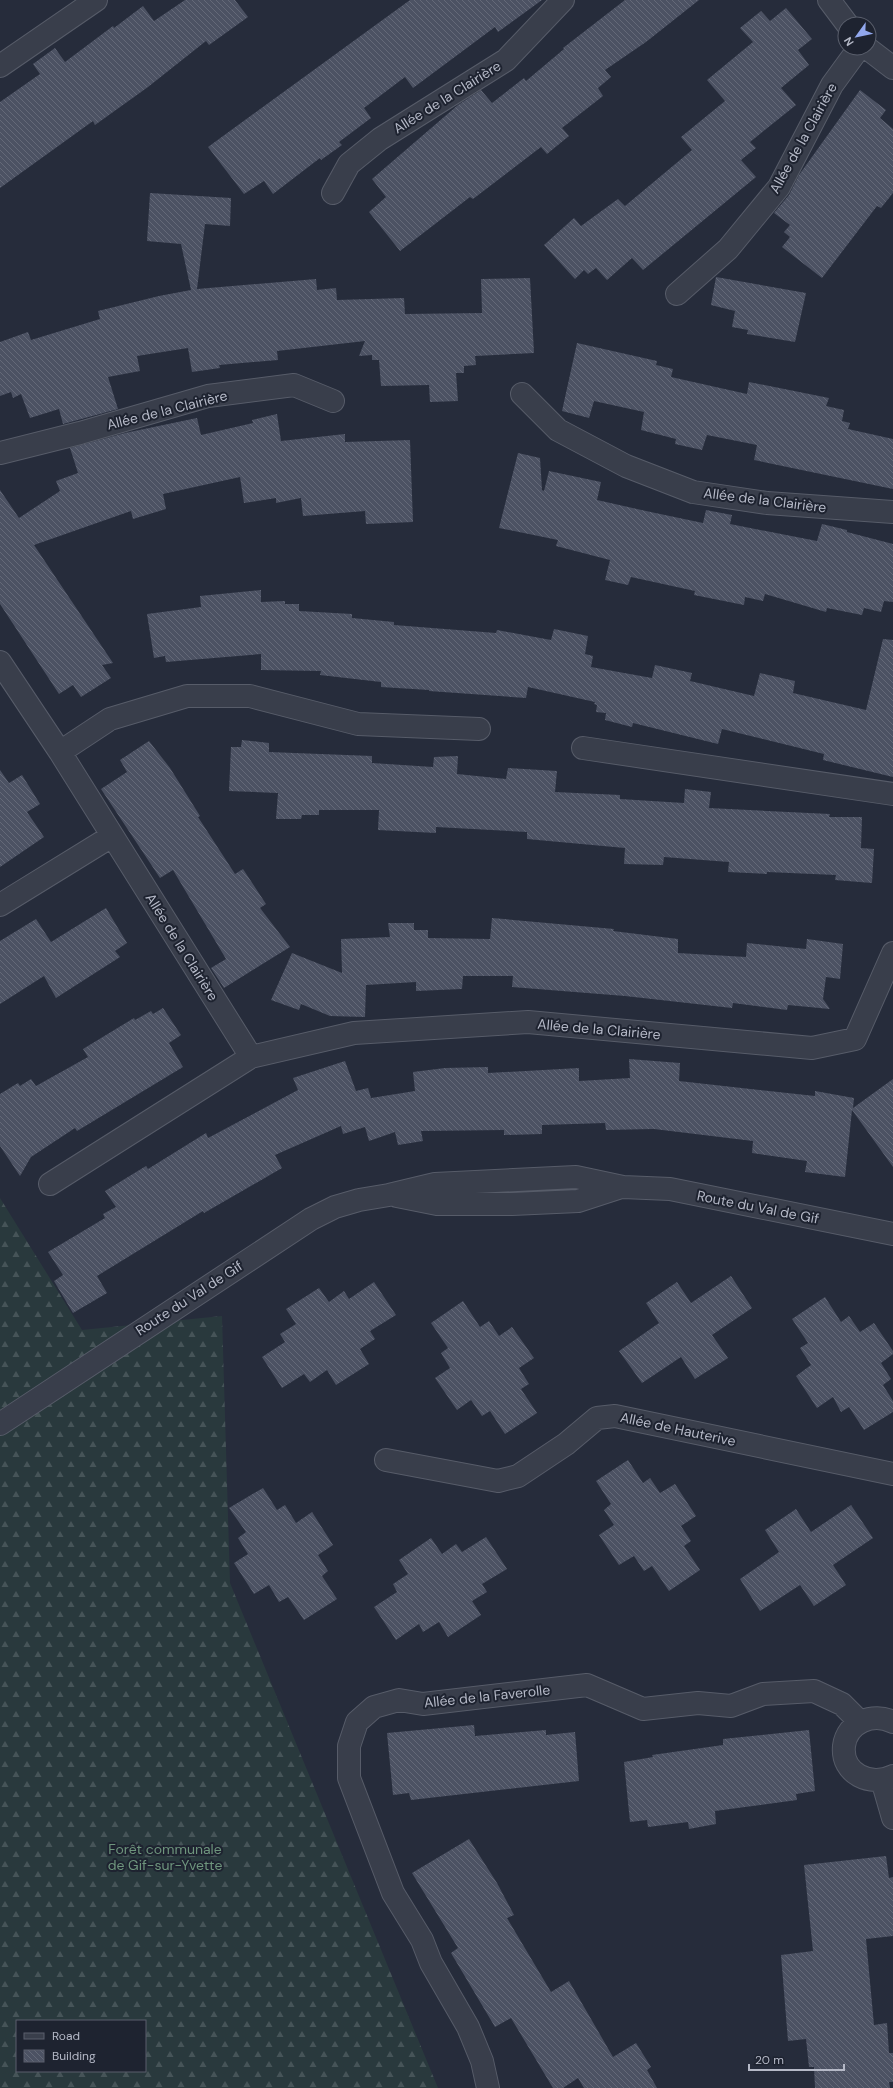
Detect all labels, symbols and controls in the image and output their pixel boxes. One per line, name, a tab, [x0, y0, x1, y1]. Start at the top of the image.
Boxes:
north arrow	[837, 16, 877, 56]
text: N	[841, 34, 857, 49]
street label: Allée de la Clairière	[390, 57, 504, 137]
street label: Allée de la Clairière	[765, 80, 841, 196]
street label: Allée de la Clairière	[105, 386, 229, 434]
street label: Allée de la Clairière	[703, 484, 827, 516]
street label: Allée de la Clairière	[142, 890, 222, 1004]
street label: Allée de la Clairière	[537, 1015, 661, 1043]
street label: Route du Val de Gif	[695, 1186, 821, 1228]
street label: Route du Val de Gif	[132, 1257, 246, 1339]
street label: Allée de Hauterive	[619, 1408, 737, 1450]
street label: Allée de la Faverolle	[423, 1680, 551, 1712]
park label: Forêt communale de Gif-sur-Yvette	[108, 1840, 222, 1874]
legend	[16, 2020, 146, 2072]
text: Road	[52, 2028, 80, 2044]
scale bar	[749, 2046, 844, 2072]
text: Building	[52, 2048, 96, 2064]
text: 20 m	[755, 2052, 784, 2068]

